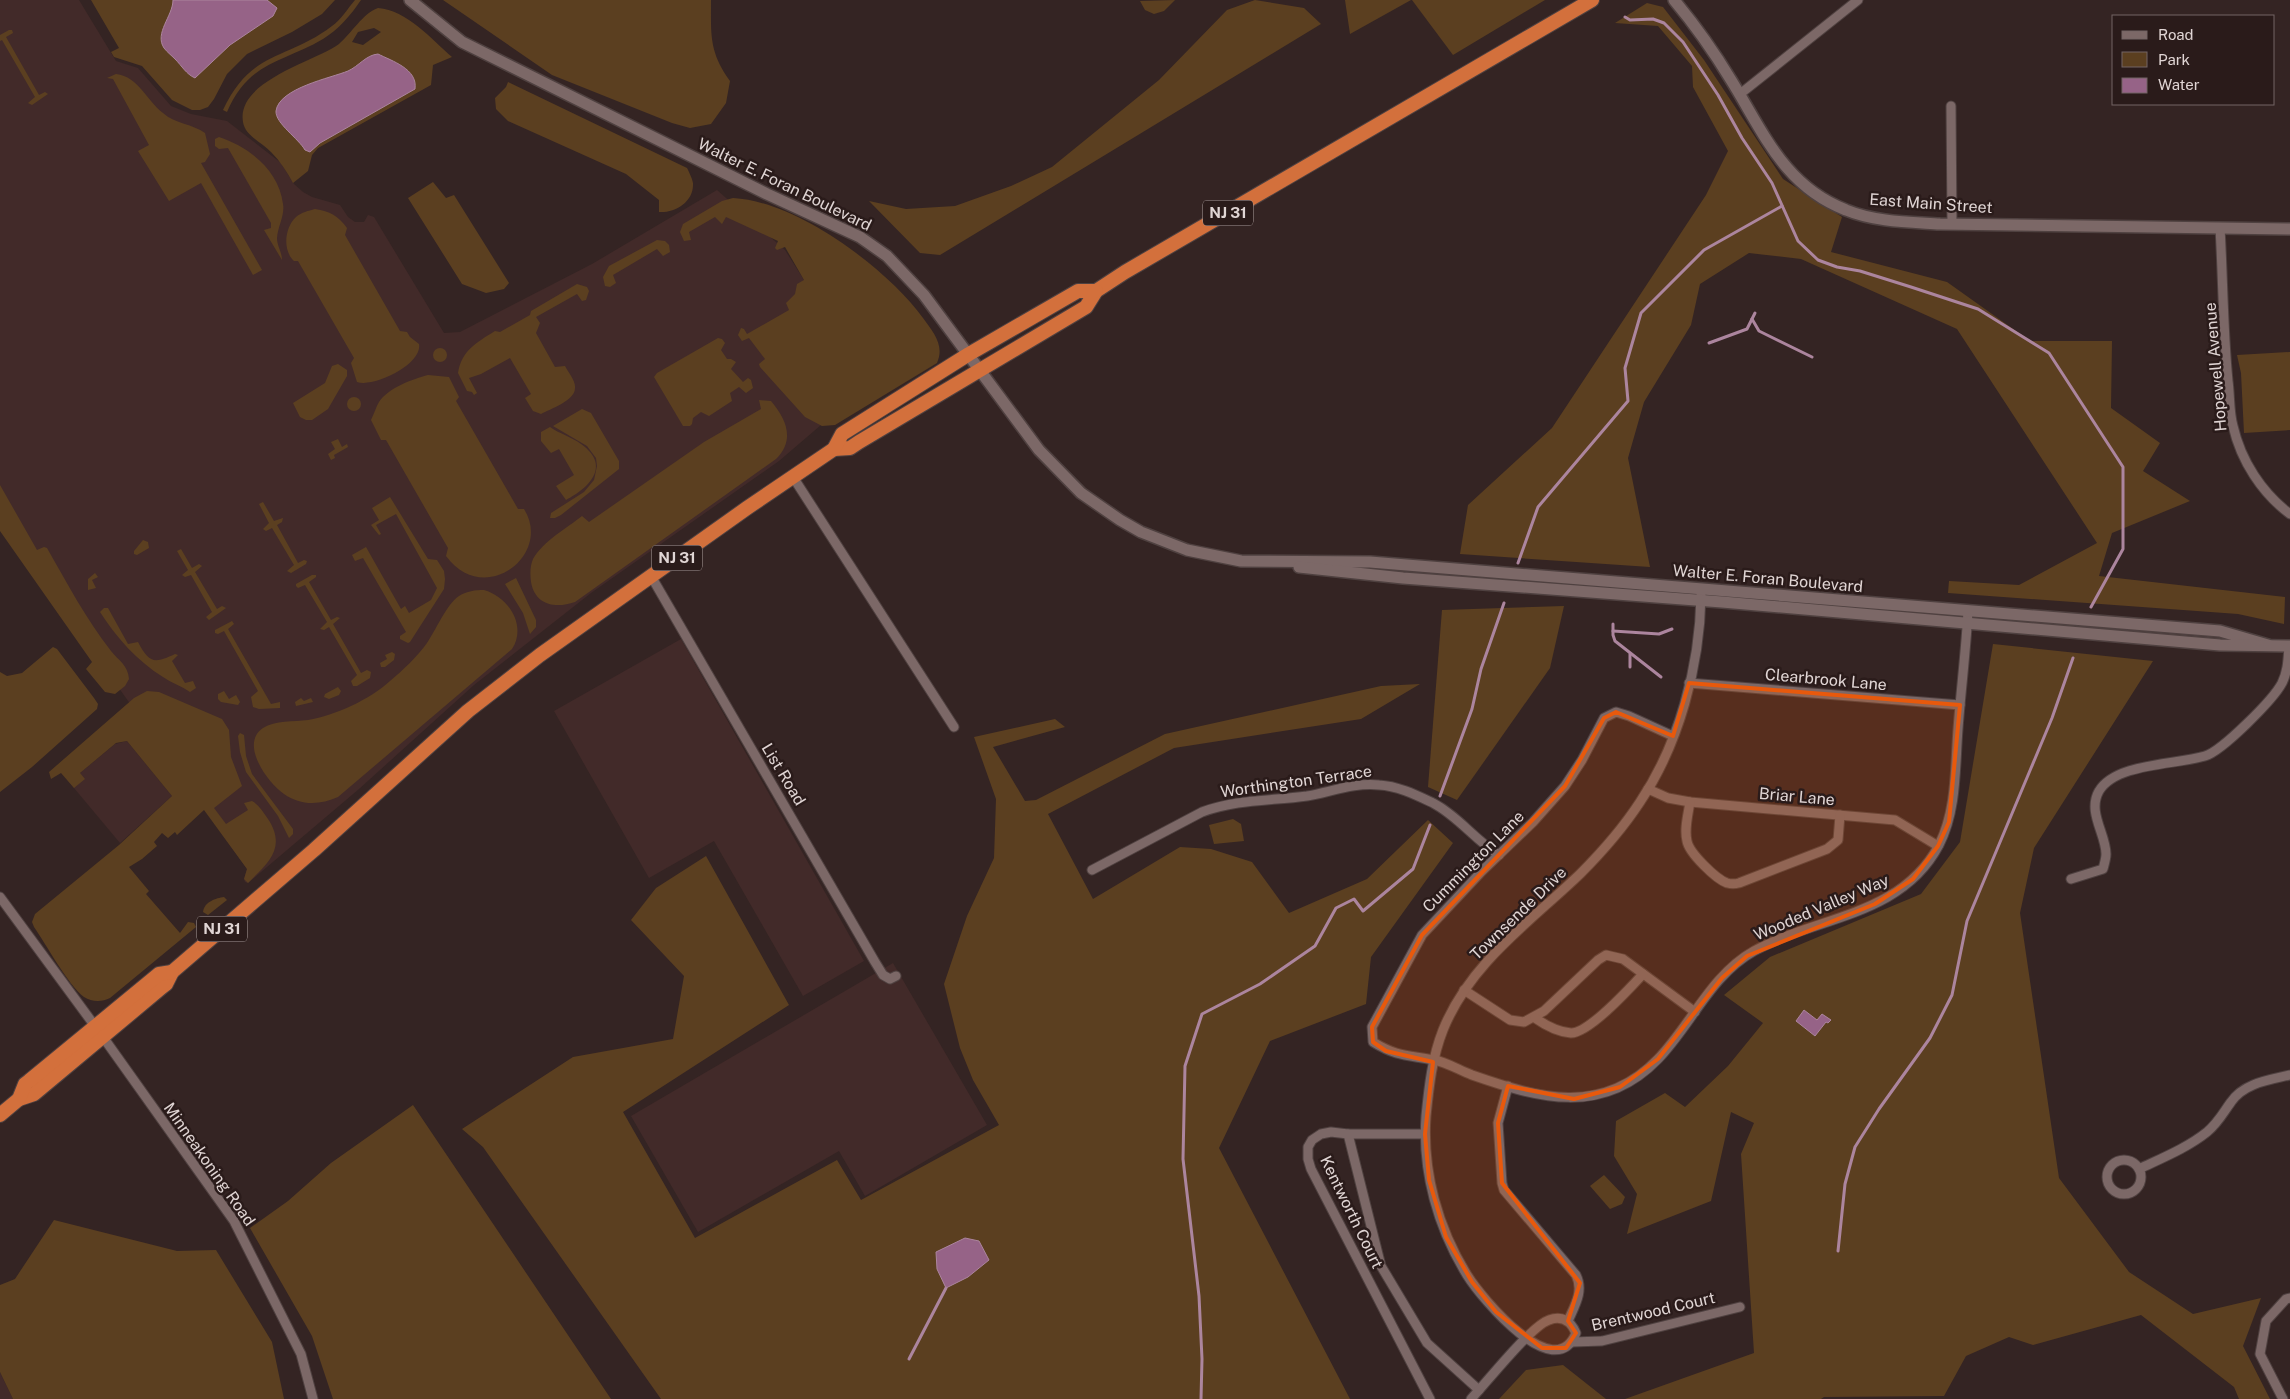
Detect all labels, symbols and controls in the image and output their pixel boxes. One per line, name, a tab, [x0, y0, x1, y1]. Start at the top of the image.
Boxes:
legend	[2112, 15, 2275, 105]
text: Road	[2158, 26, 2194, 43]
text: Park	[2158, 51, 2190, 68]
text: Water	[2158, 76, 2200, 93]
street label: Walter E. Foran Boulevard	[695, 134, 875, 235]
street label: East Main Street	[1869, 190, 1993, 217]
road number: NJ 31	[1203, 200, 1253, 226]
street label: Hopewell Avenue	[2200, 302, 2231, 432]
road number: NJ 31	[652, 546, 702, 570]
street label: Walter E. Foran Boulevard	[1672, 561, 1864, 596]
street label: Clearbrook Lane	[1764, 665, 1888, 694]
street label: List Road	[758, 740, 810, 809]
street label: Worthington Terrace	[1219, 761, 1373, 802]
street label: Briar Lane	[1758, 784, 1836, 809]
street label: Cummington Lane	[1419, 807, 1528, 916]
street label: Townsende Drive	[1466, 863, 1570, 964]
street label: Wooded Valley Way	[1751, 870, 1892, 945]
road number: NJ 31	[197, 916, 247, 942]
street label: Minneakoning Road	[160, 1099, 259, 1230]
street label: Kentworth Court	[1316, 1153, 1387, 1272]
street label: Brentwood Court	[1589, 1288, 1717, 1335]

